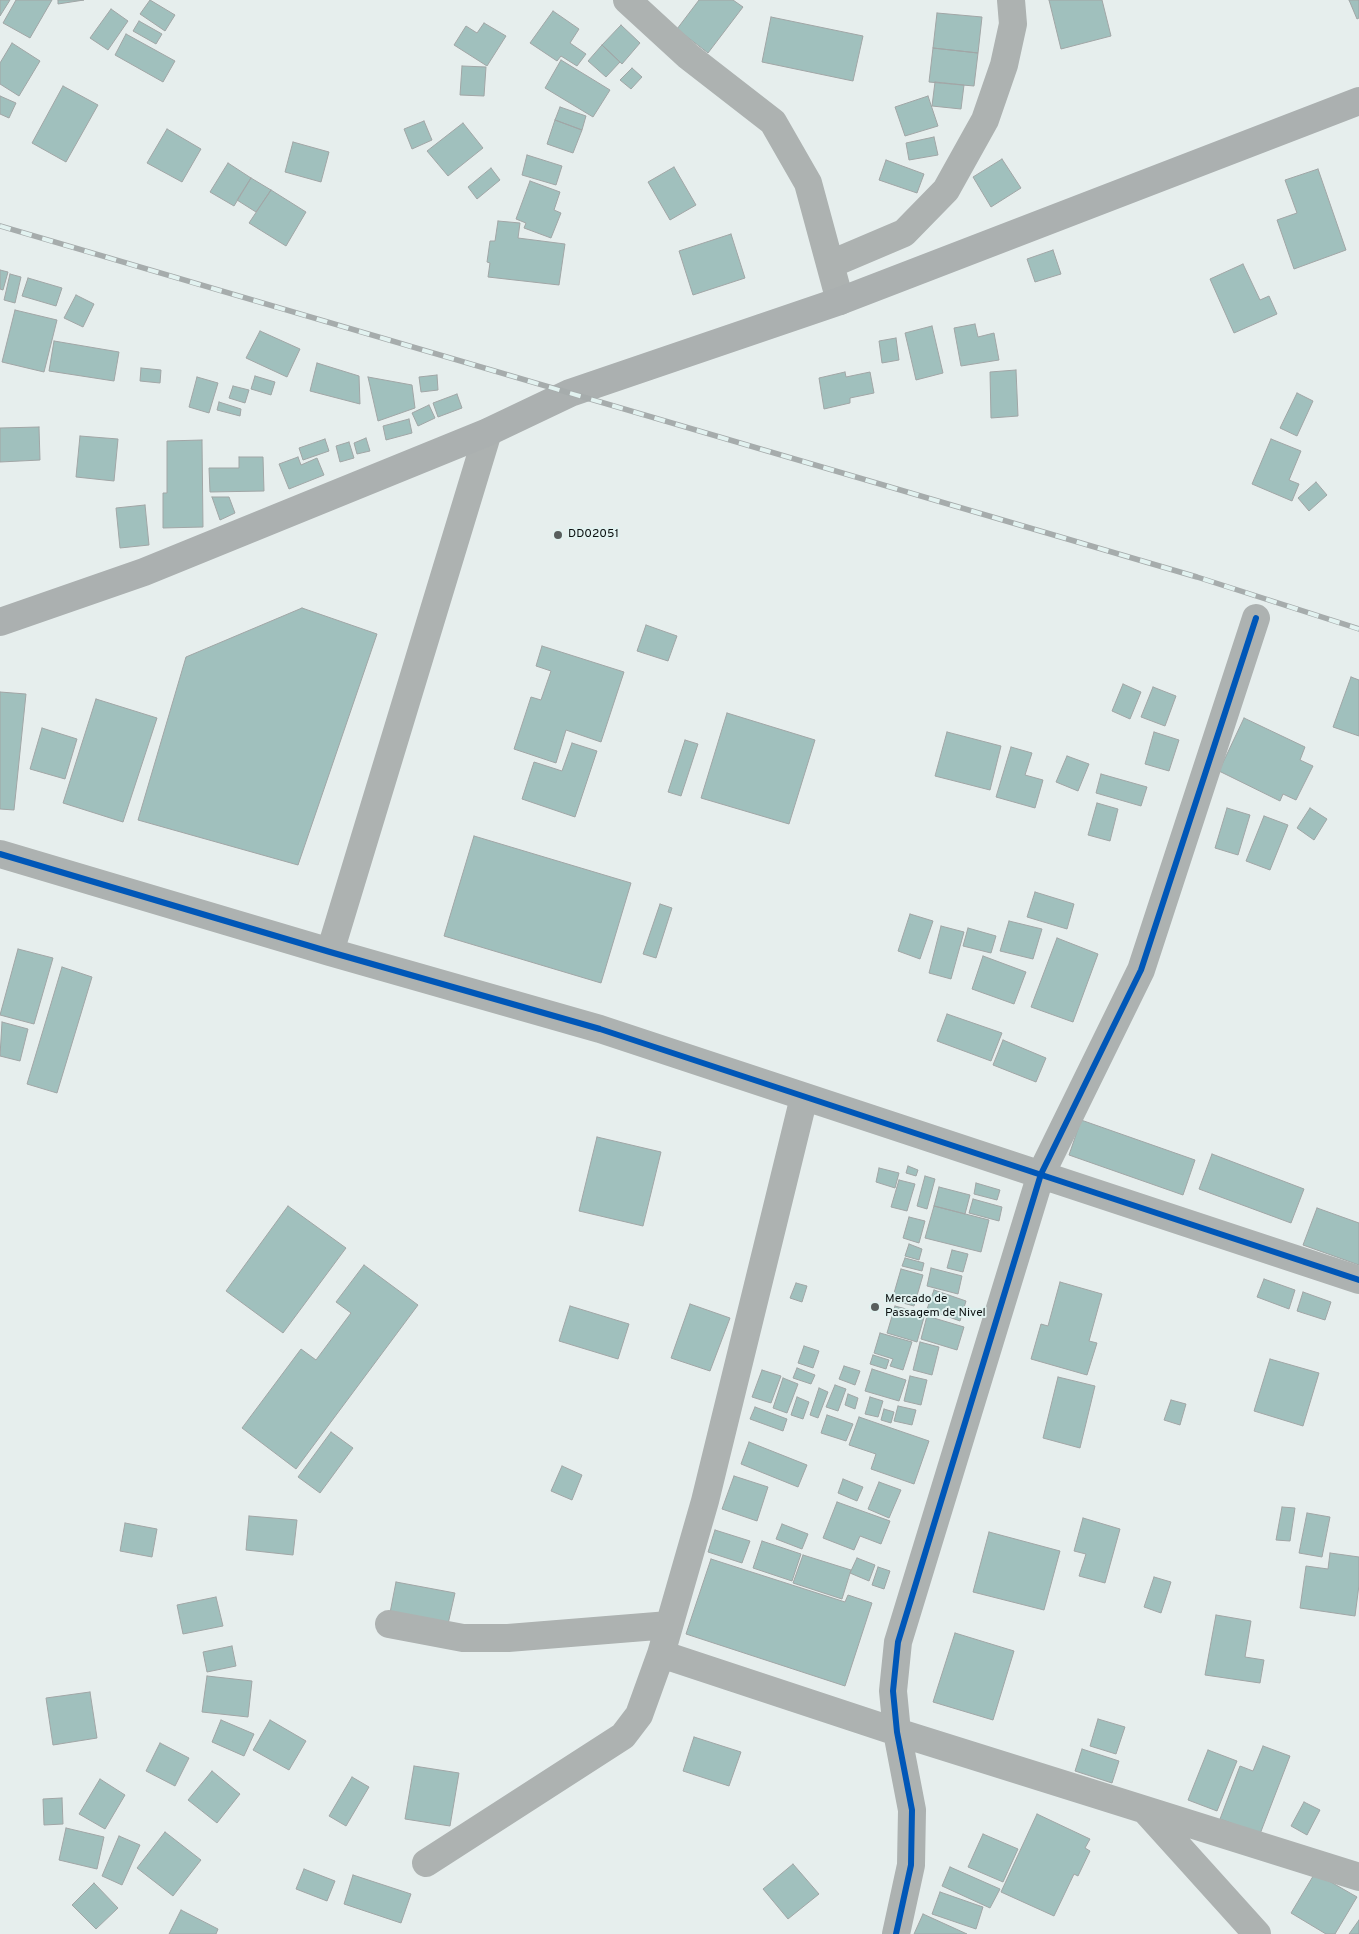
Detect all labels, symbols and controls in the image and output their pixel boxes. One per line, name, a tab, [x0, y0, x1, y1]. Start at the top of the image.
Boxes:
place label: DD02051	[568, 528, 619, 542]
marker: DD02051	[552, 529, 564, 541]
place label: Mercado de Passagem de Nivel	[885, 1293, 986, 1321]
marker: Mercado de Passagem de Nivel	[869, 1301, 881, 1313]

